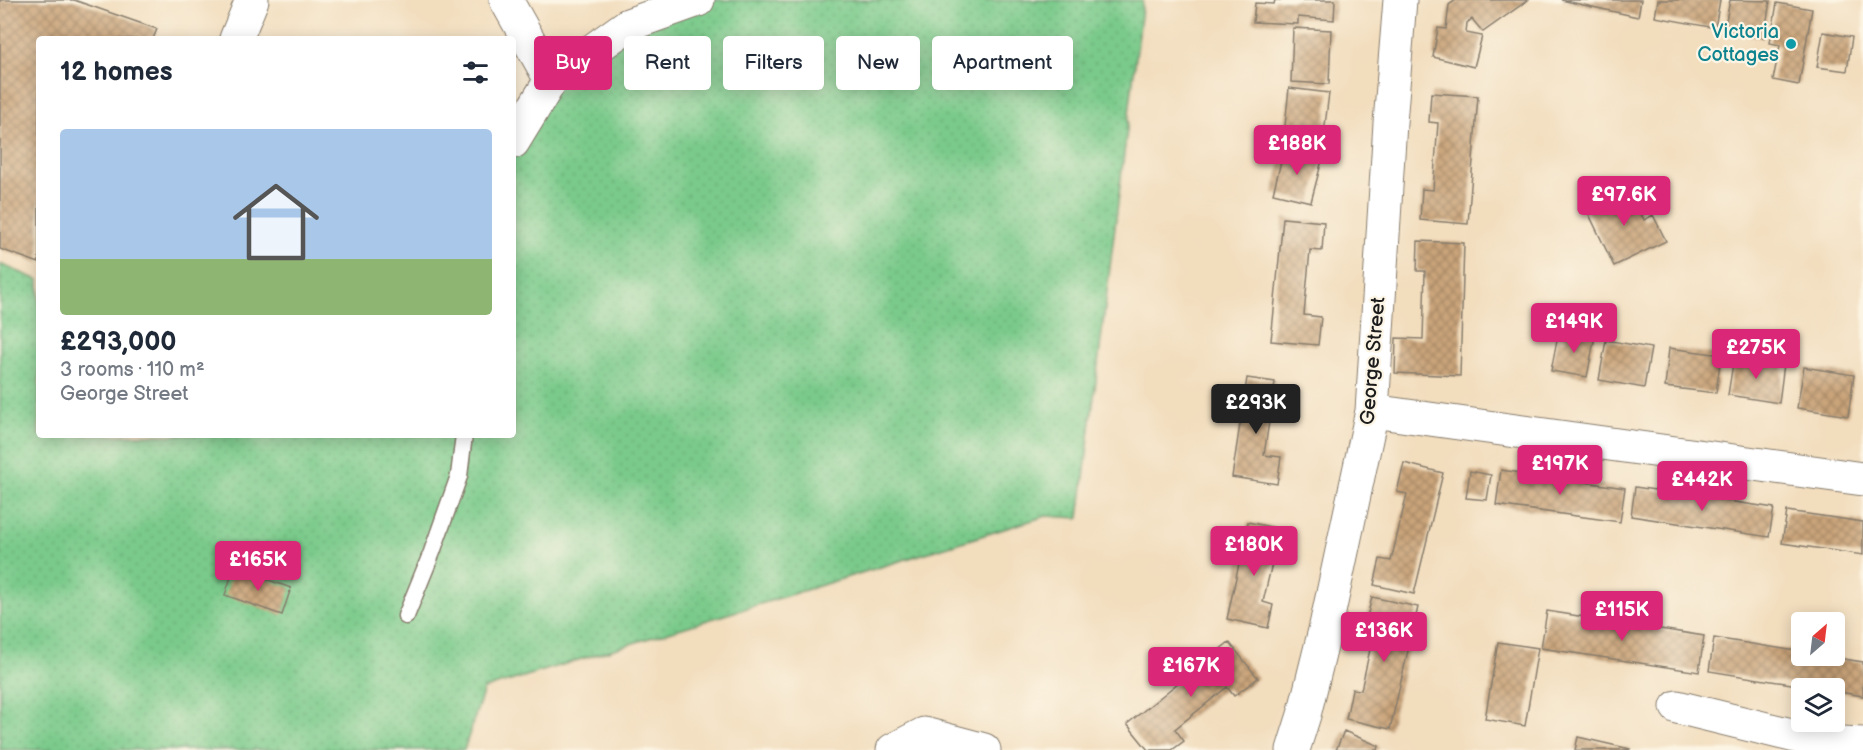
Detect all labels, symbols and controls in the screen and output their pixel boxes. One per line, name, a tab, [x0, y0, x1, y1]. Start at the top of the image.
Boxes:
place label: Victoria Cottages	[1697, 20, 1779, 67]
chip: Buy	[534, 36, 612, 90]
chip: Rent	[624, 36, 711, 90]
chip: Filters	[723, 36, 824, 90]
chip: New	[836, 36, 920, 90]
chip: Apartment	[932, 36, 1073, 90]
marker: Victoria Cottages	[1784, 37, 1798, 51]
icon: filters	[459, 56, 492, 89]
text: 12 homes	[60, 57, 172, 88]
pin: £188K	[1255, 125, 1339, 176]
text: £188K	[1268, 132, 1326, 156]
icon: home	[222, 168, 330, 276]
pin: £97.6K	[1575, 176, 1673, 227]
text: £97.6K	[1591, 183, 1657, 207]
street label: George Street	[1355, 296, 1391, 426]
pin: £149K	[1532, 303, 1616, 354]
text: £149K	[1545, 310, 1603, 334]
text: £293,000	[60, 327, 177, 358]
pin: £275K	[1714, 329, 1798, 380]
text: £275K	[1726, 336, 1786, 360]
text: 3 rooms · 110 m²	[60, 358, 205, 382]
text: George Street	[60, 382, 188, 406]
pin: £293K	[1214, 384, 1298, 435]
text: £293K	[1225, 391, 1287, 415]
pin: £197K	[1518, 445, 1602, 496]
text: £197K	[1531, 452, 1589, 476]
pin: £442K	[1660, 461, 1744, 512]
text: £442K	[1671, 468, 1733, 492]
pin: £180K	[1212, 526, 1296, 577]
text: £180K	[1225, 533, 1283, 557]
pin: £165K	[216, 541, 300, 592]
text: £165K	[229, 548, 287, 572]
pin: £115K	[1580, 591, 1664, 642]
text: £115K	[1595, 598, 1649, 622]
pin: £136K	[1342, 612, 1426, 663]
north arrow	[1791, 612, 1845, 666]
map controls	[1791, 612, 1845, 732]
text: £136K	[1355, 619, 1413, 643]
pin: £167K	[1149, 647, 1233, 698]
text: £167K	[1162, 654, 1220, 678]
button: layers	[1791, 678, 1845, 732]

